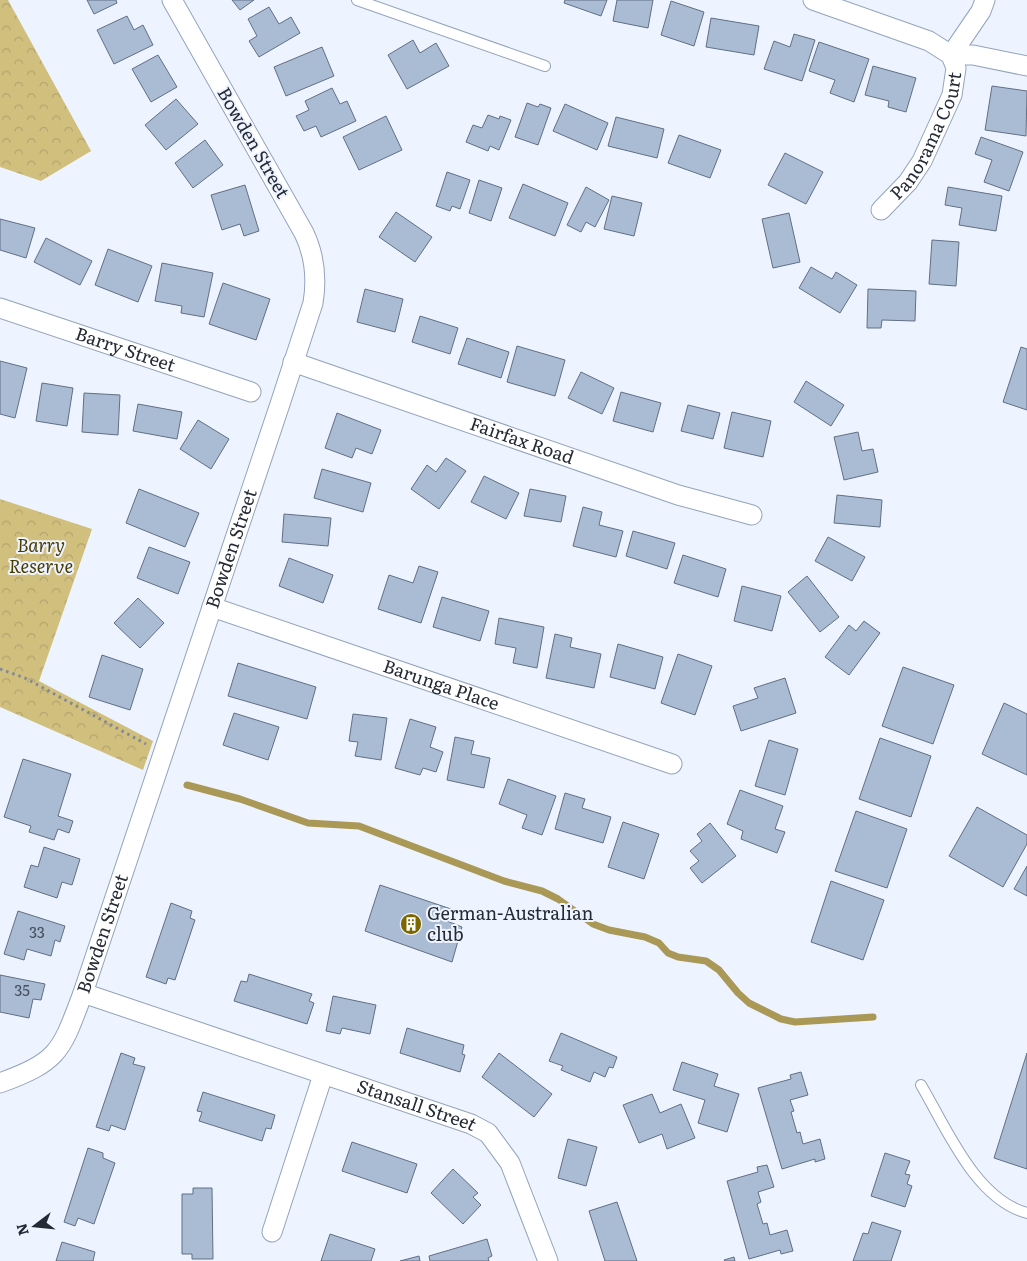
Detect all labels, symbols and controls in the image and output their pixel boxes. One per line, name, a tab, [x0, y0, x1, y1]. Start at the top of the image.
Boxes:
street label: Panorama Court	[883, 69, 967, 205]
street label: Bowden Street	[211, 82, 297, 204]
street label: Barry Street	[72, 319, 180, 378]
street label: Fairfax Road	[466, 409, 578, 470]
street label: Bowden Street	[198, 484, 263, 612]
park label: Barry Reserve	[9, 531, 73, 579]
street label: Barunga Place	[380, 651, 503, 716]
street label: Bowden Street	[69, 869, 134, 997]
place label: German-Australian club	[427, 899, 593, 947]
building icon: German-Australian club	[399, 912, 423, 936]
house number: 33	[29, 920, 45, 943]
house number: 35	[14, 978, 30, 1001]
street label: Stansall Street	[354, 1072, 483, 1137]
north arrow	[10, 1201, 60, 1251]
text: N	[10, 1221, 33, 1238]

